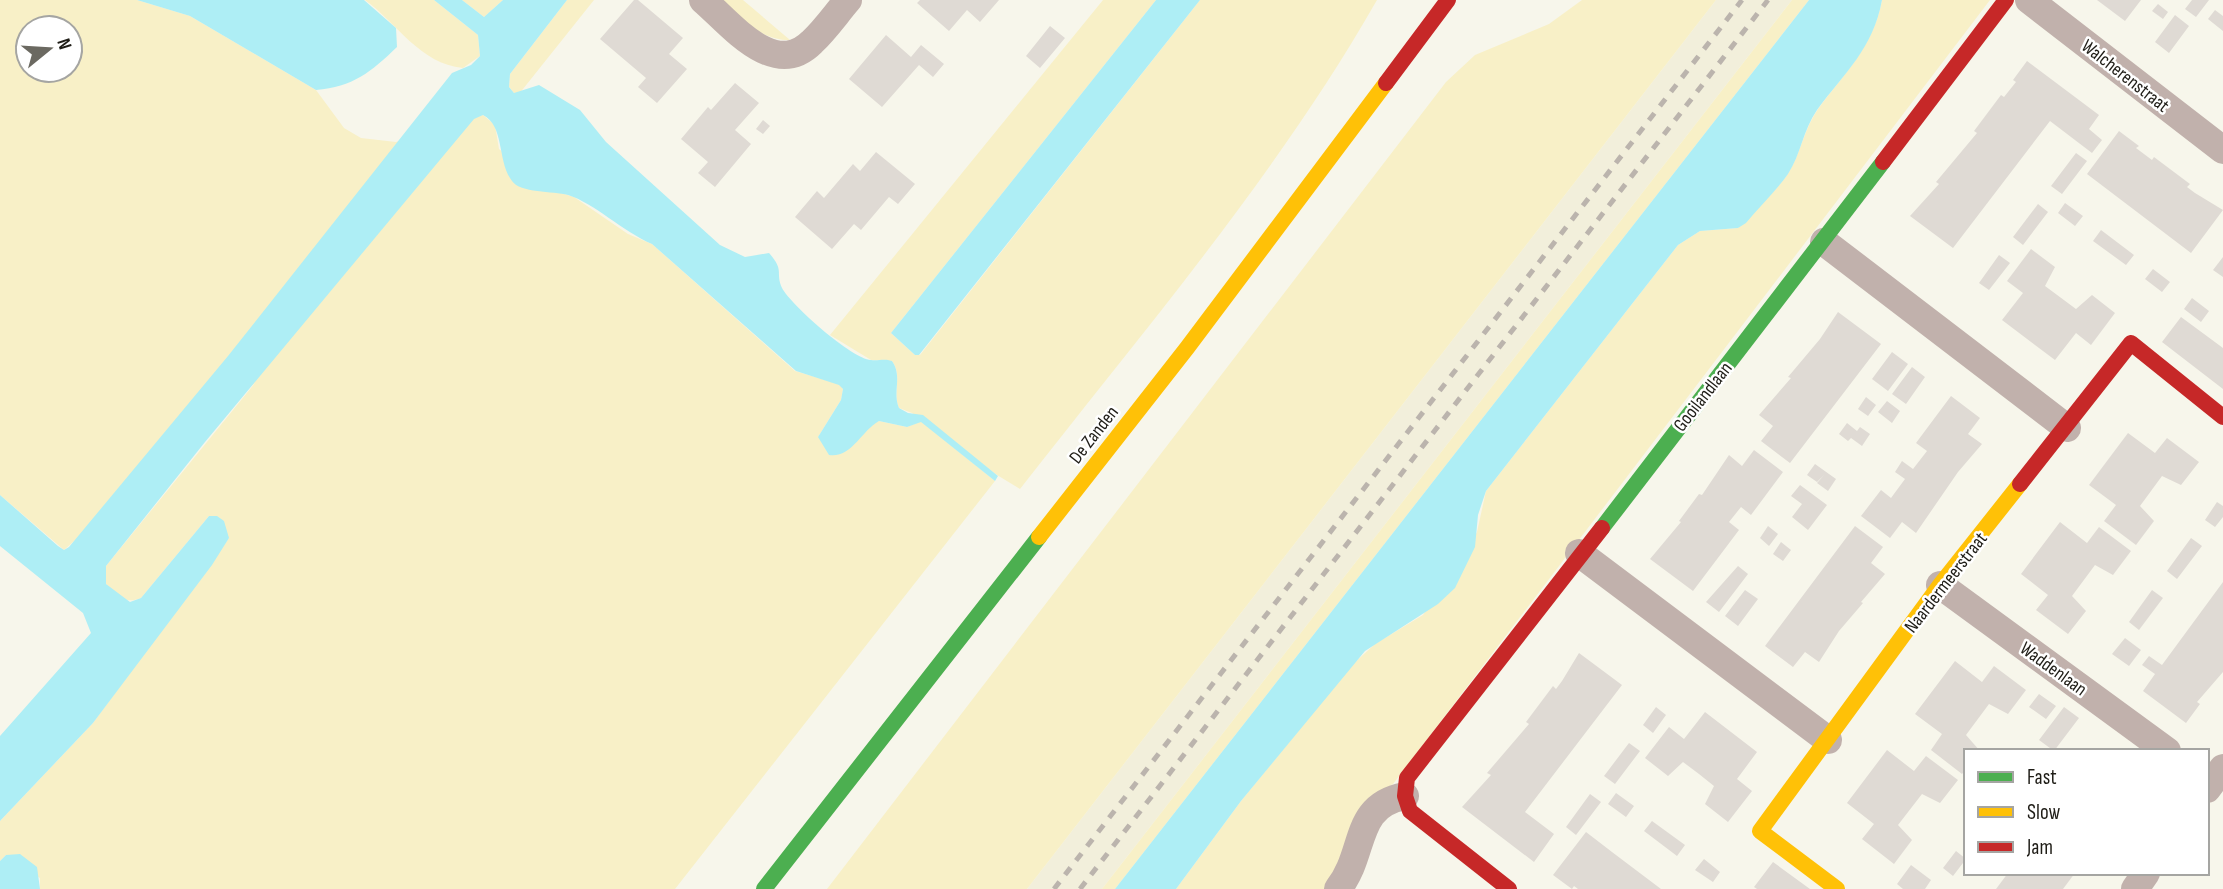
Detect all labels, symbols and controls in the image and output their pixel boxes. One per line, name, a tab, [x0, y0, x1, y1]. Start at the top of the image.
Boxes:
north arrow	[14, 14, 84, 84]
street label: Walcherenstraat	[2077, 35, 2174, 118]
text: N	[51, 36, 76, 53]
street label: Gooilandlaan	[1669, 358, 1737, 436]
street label: De Zanden	[1065, 402, 1124, 468]
street label: Naardermeerstraat	[1900, 528, 1993, 638]
street label: Waddenlaan	[2015, 637, 2091, 701]
legend	[1964, 749, 2209, 875]
text: Fast	[2027, 765, 2057, 790]
text: Slow	[2027, 800, 2061, 825]
text: Jam	[2026, 835, 2053, 860]

